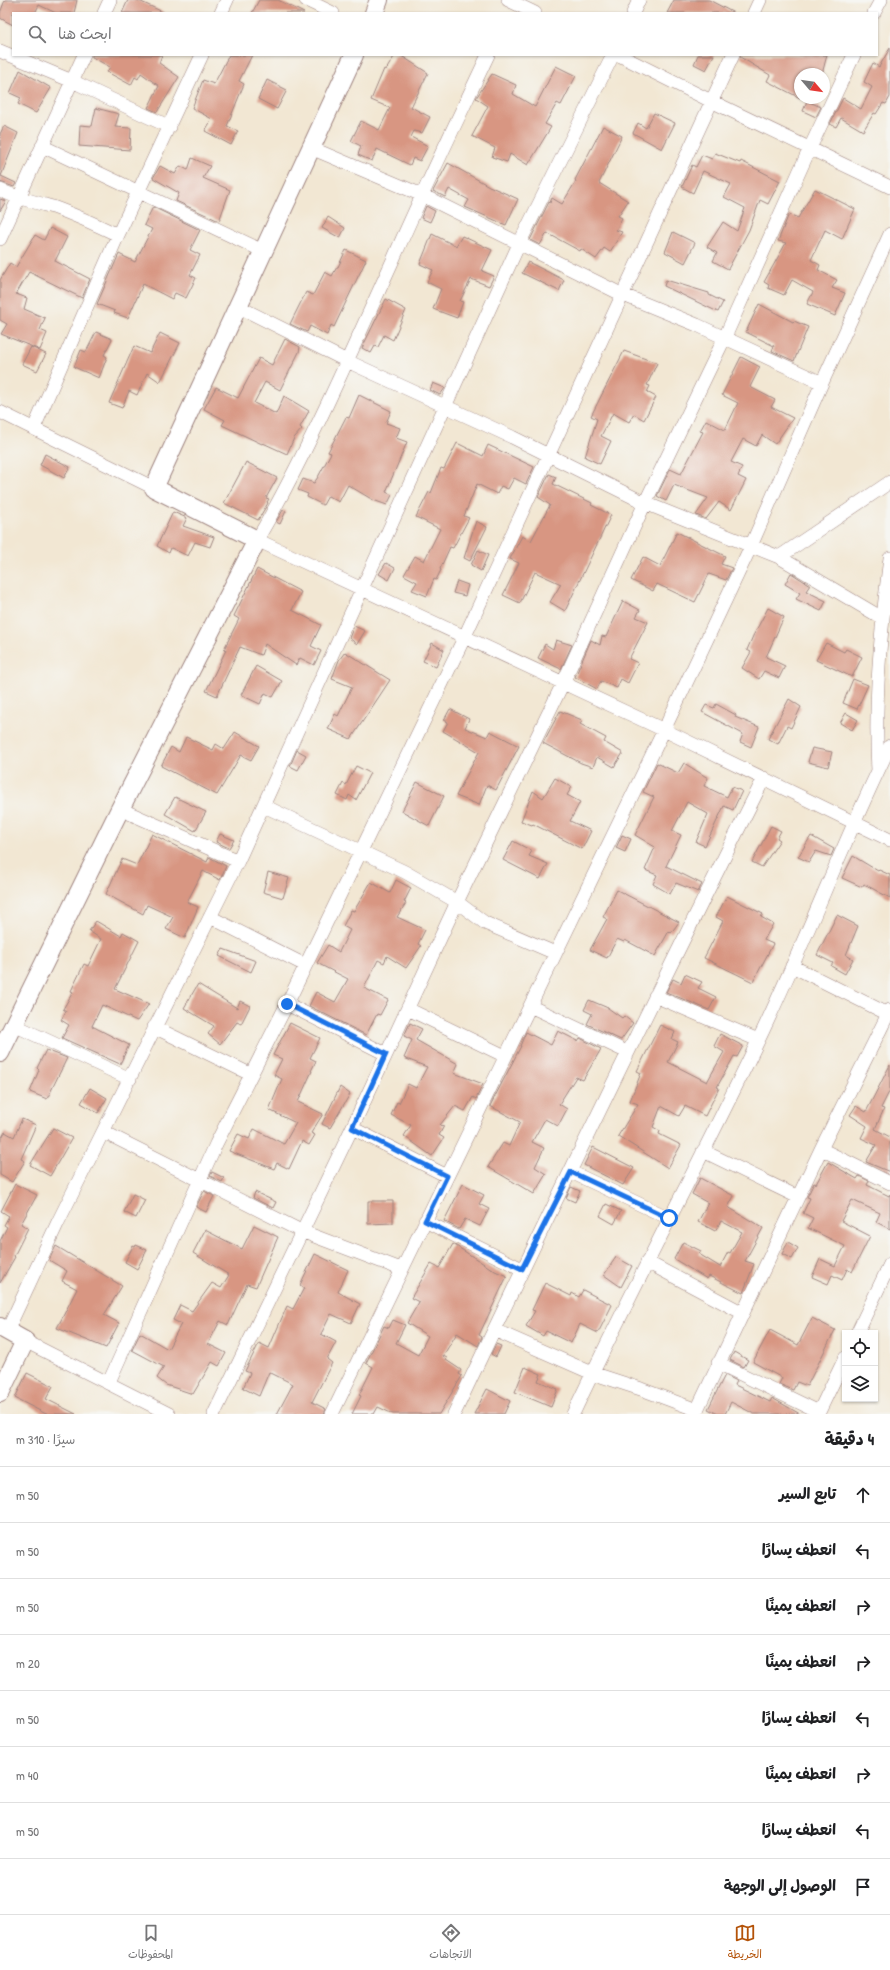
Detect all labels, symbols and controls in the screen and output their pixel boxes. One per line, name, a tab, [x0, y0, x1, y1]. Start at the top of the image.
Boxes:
search box	[12, 12, 878, 56]
icon: search	[26, 23, 48, 45]
text: ابحث هنا	[58, 23, 112, 44]
north arrow	[794, 68, 830, 104]
route end	[278, 995, 296, 1013]
route start	[660, 1209, 678, 1227]
map controls	[842, 1330, 878, 1402]
button: locate	[842, 1330, 878, 1366]
button: layers	[842, 1366, 878, 1402]
text: 4 دقيقة	[824, 1427, 874, 1450]
text: سيرًا · 310 m	[16, 1430, 75, 1448]
text: تابع السير	[779, 1483, 836, 1504]
icon: ahead	[852, 1484, 874, 1506]
text: 50 m	[16, 1486, 39, 1504]
text: انعطف يسارًا	[762, 1539, 836, 1560]
icon: left	[852, 1540, 874, 1562]
text: 50 m	[16, 1542, 39, 1560]
text: انعطف يمينًا	[766, 1595, 836, 1616]
icon: right	[852, 1596, 874, 1618]
text: 50 m	[16, 1598, 39, 1616]
text: انعطف يمينًا	[766, 1651, 836, 1672]
icon: right	[852, 1652, 874, 1674]
text: 20 m	[16, 1654, 40, 1672]
text: انعطف يسارًا	[762, 1707, 836, 1728]
icon: left	[852, 1708, 874, 1730]
text: 50 m	[16, 1710, 39, 1728]
text: انعطف يمينًا	[766, 1763, 836, 1784]
icon: right	[852, 1764, 874, 1786]
text: 40 m	[16, 1766, 39, 1784]
text: انعطف يسارًا	[762, 1819, 836, 1840]
icon: left	[852, 1820, 874, 1842]
text: 50 m	[16, 1822, 39, 1840]
text: الوصول إلى الوجهة	[724, 1875, 836, 1896]
icon: arrive	[852, 1876, 874, 1898]
tab: المحفوظات	[128, 1922, 173, 1964]
tab: الاتجاهات	[429, 1922, 472, 1964]
tab: الخريطة	[728, 1922, 762, 1964]

